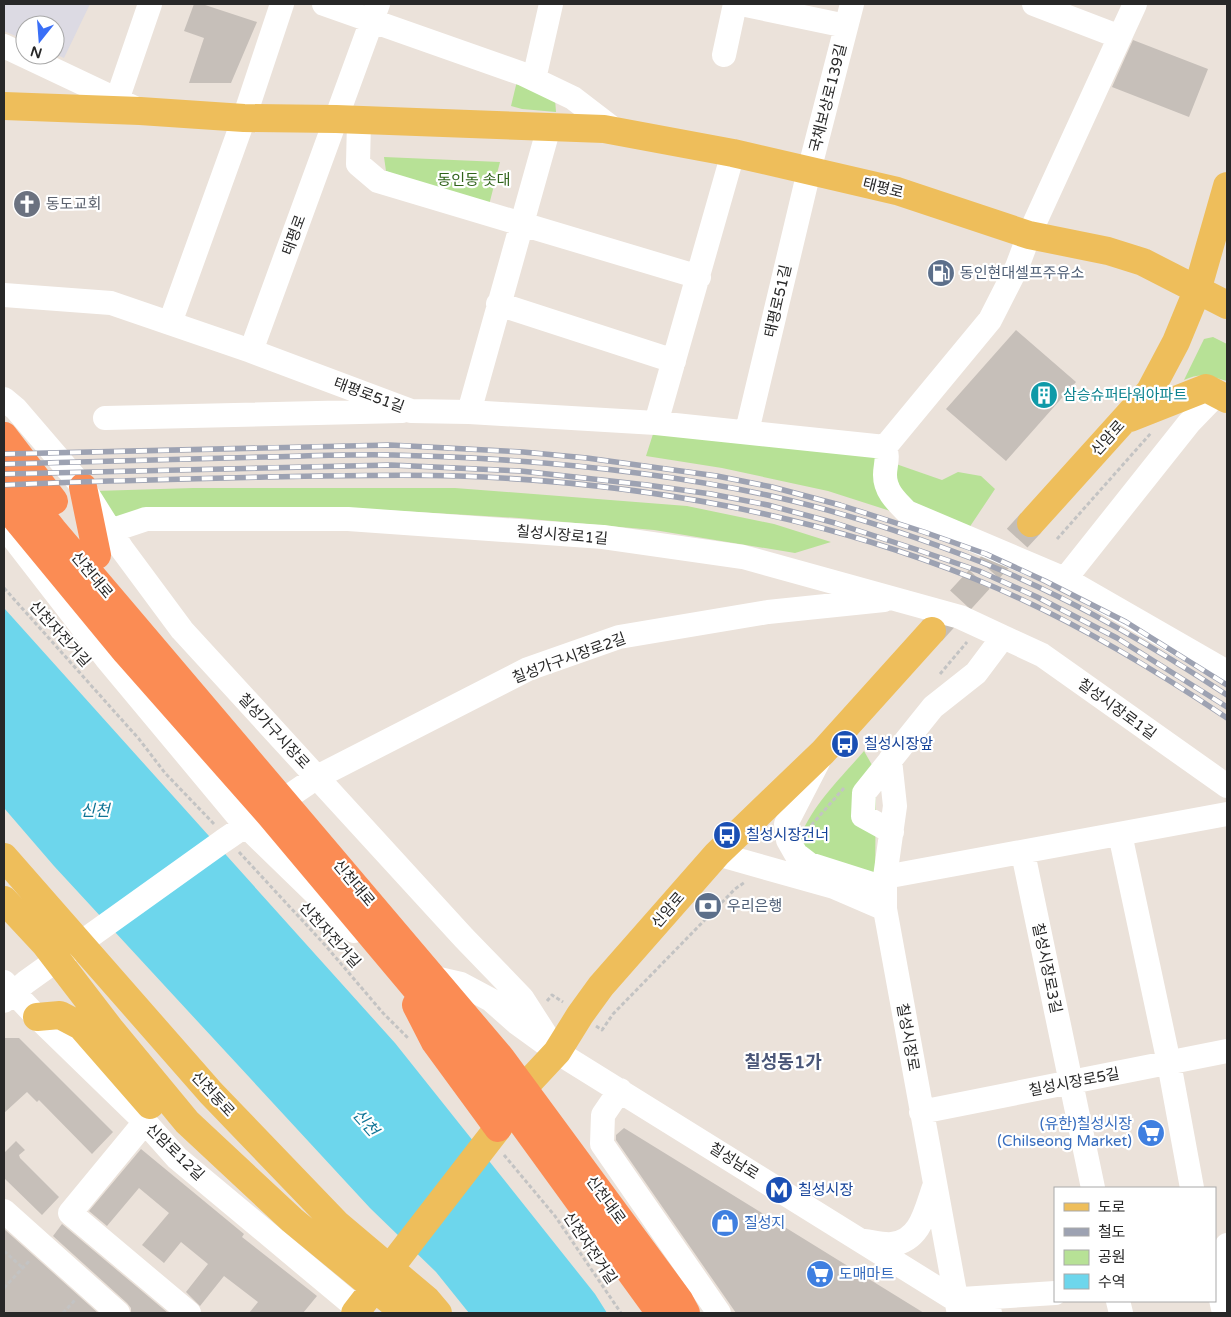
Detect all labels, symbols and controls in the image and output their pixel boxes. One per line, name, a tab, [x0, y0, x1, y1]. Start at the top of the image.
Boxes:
north arrow	[15, 15, 65, 65]
text: N	[28, 42, 44, 62]
street label: 국채보상로139길	[806, 42, 850, 154]
park label: 동인동 솟대	[438, 171, 510, 189]
street label: 태평로	[861, 174, 905, 202]
church icon: 동도교회	[12, 189, 42, 219]
place label: 동도교회	[46, 195, 101, 213]
street label: 태평로	[278, 212, 310, 258]
fuel station icon: 동인현대셀프주유소	[926, 258, 956, 288]
street label: 태평로51길	[761, 263, 795, 339]
place label: 동인현대셀프주유소	[960, 264, 1084, 282]
street label: 태평로51길	[331, 374, 407, 416]
building icon: 삼승슈퍼타워아파트	[1029, 380, 1059, 410]
place label: 삼승슈퍼타워아파트	[1063, 386, 1187, 404]
street label: 신암로	[1087, 417, 1129, 459]
street label: 칠성시장로1길	[515, 522, 609, 548]
street label: 신천대로	[67, 548, 117, 602]
street label: 신천자전거길	[26, 597, 94, 671]
street label: 칠성가구시장로2길	[510, 629, 628, 687]
street label: 칠성시장로1길	[1074, 675, 1160, 743]
street label: 칠성가구시장로	[234, 690, 314, 772]
bus stop icon: 칠성시장앞	[830, 729, 860, 759]
place label: 칠성시장앞	[864, 735, 933, 753]
water label: 신천	[80, 801, 112, 821]
bus stop icon: 칠성시장건너	[712, 820, 742, 850]
place label: 칠성시장건너	[746, 826, 829, 844]
street label: 신천대로	[329, 856, 379, 910]
street label: 신암로	[648, 888, 688, 932]
bank icon: 우리은행	[693, 891, 723, 921]
place label: 우리은행	[727, 897, 782, 915]
street label: 신천자전거길	[296, 898, 364, 972]
street label: 칠성시장로3길	[1029, 921, 1065, 1015]
street label: 칠성시장로	[893, 1001, 923, 1073]
district label: 칠성동1가	[744, 1051, 822, 1073]
street label: 칠성시장로5길	[1027, 1064, 1121, 1100]
street label: 신천동로	[188, 1068, 238, 1120]
water label: 신천	[348, 1105, 384, 1142]
place label: (유한)칠성시장 (Chilseong Market)	[997, 1115, 1132, 1150]
supermarket icon: (유한)칠성시장 (Chilseong Market)	[1136, 1118, 1166, 1148]
street label: 신암로12길	[142, 1120, 208, 1184]
street label: 칠성남로	[706, 1139, 762, 1183]
street label: 신천대로	[582, 1172, 630, 1228]
metro station icon: 칠성시장	[764, 1175, 794, 1205]
place label: 칠성시장	[798, 1181, 853, 1199]
legend	[1054, 1187, 1216, 1302]
text: 도로	[1098, 1198, 1126, 1216]
shop icon: 질성지	[710, 1208, 740, 1238]
street label: 신천자전거길	[559, 1209, 621, 1287]
place label: 질성지	[744, 1214, 785, 1232]
text: 철도	[1098, 1223, 1126, 1241]
text: 공원	[1098, 1248, 1126, 1266]
supermarket icon: 도매마트	[805, 1259, 835, 1289]
place label: 도매마트	[839, 1265, 894, 1283]
text: 수역	[1098, 1273, 1126, 1291]

